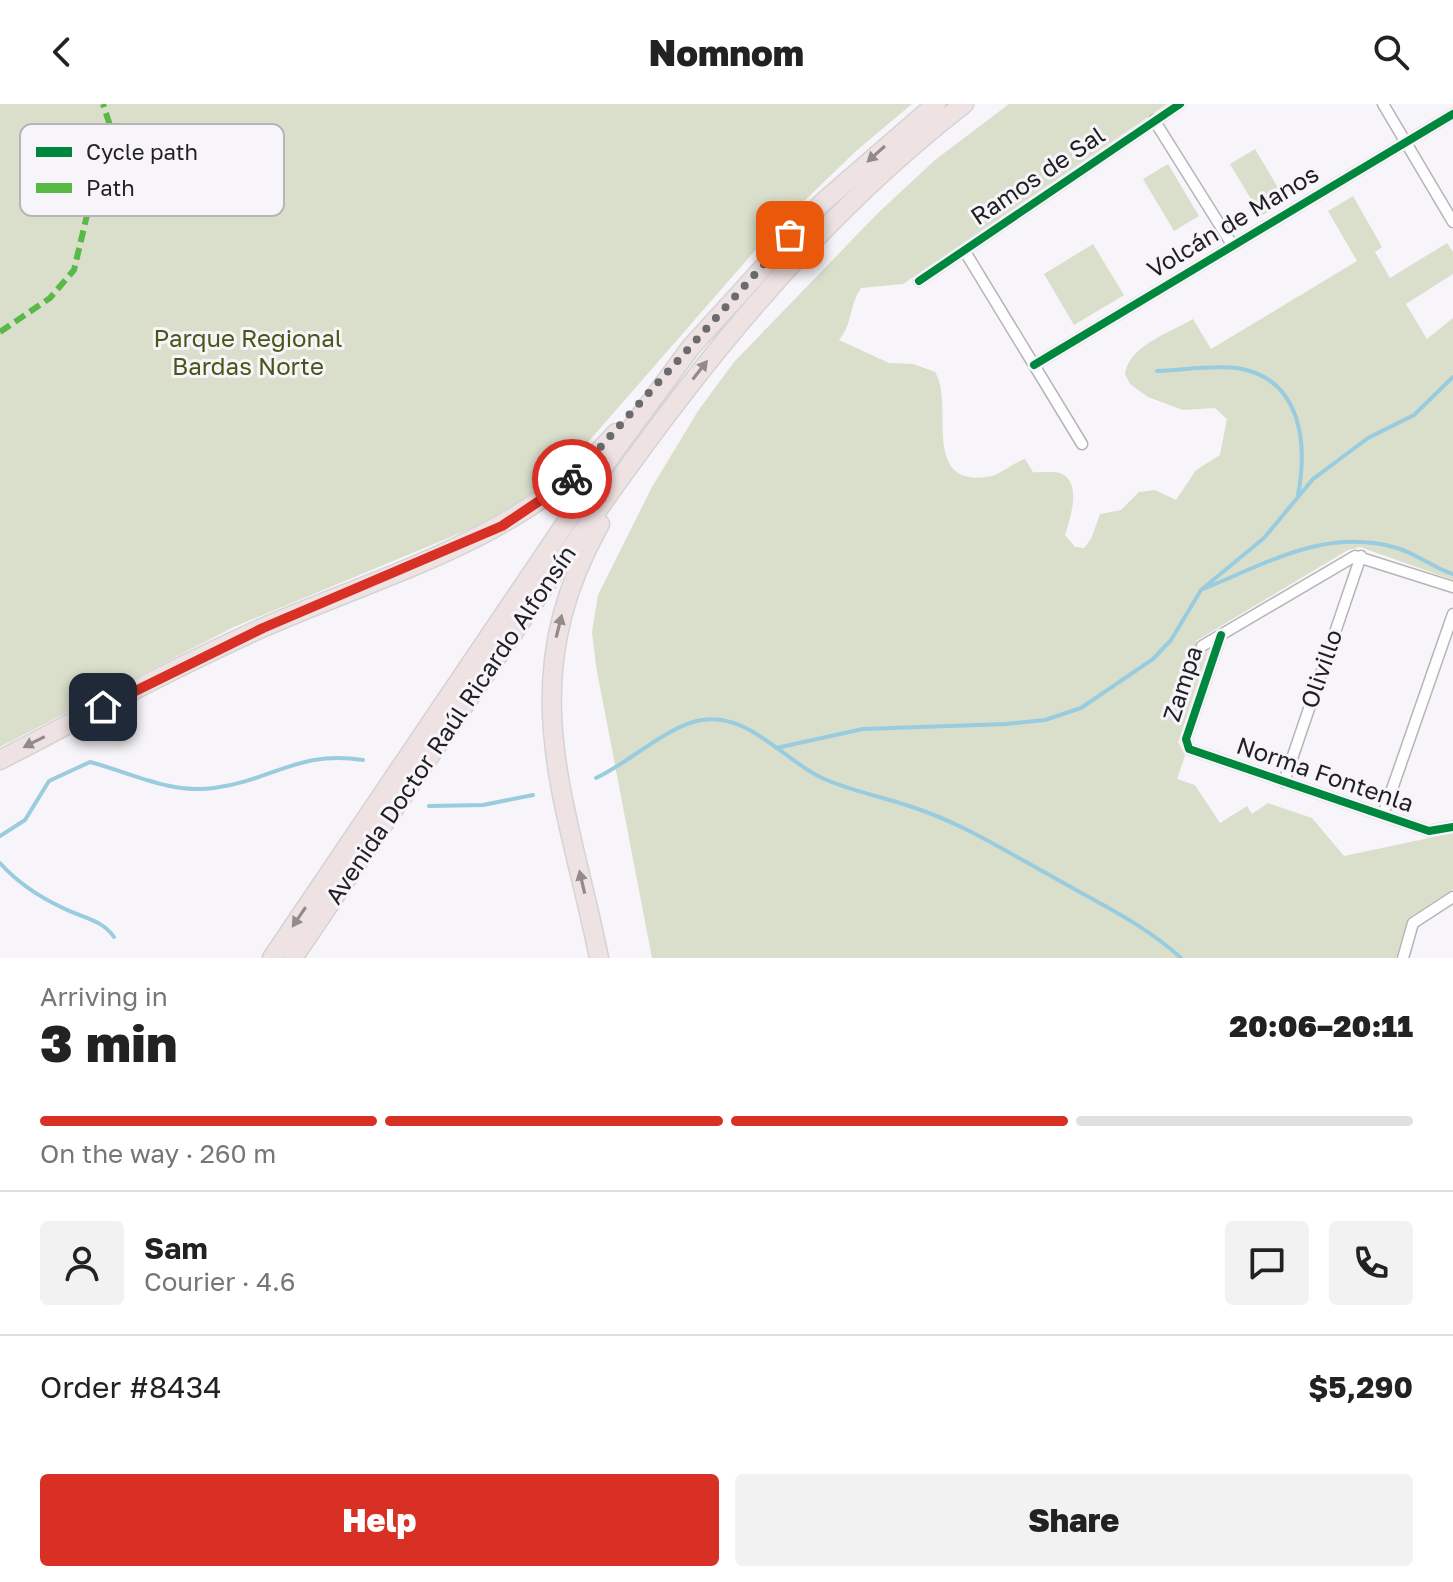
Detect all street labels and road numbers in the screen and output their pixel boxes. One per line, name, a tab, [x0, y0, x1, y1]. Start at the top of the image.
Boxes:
street label: Ramos de Sal	[965, 119, 1110, 230]
street label: Volcán de Manos	[1141, 158, 1323, 283]
street label: Avenida Doctor Raúl Ricardo Alfonsín	[318, 539, 581, 909]
street label: Olivillo	[1294, 625, 1348, 712]
street label: Zampa	[1156, 642, 1207, 725]
street label: Norma Fontenla	[1233, 730, 1418, 817]

